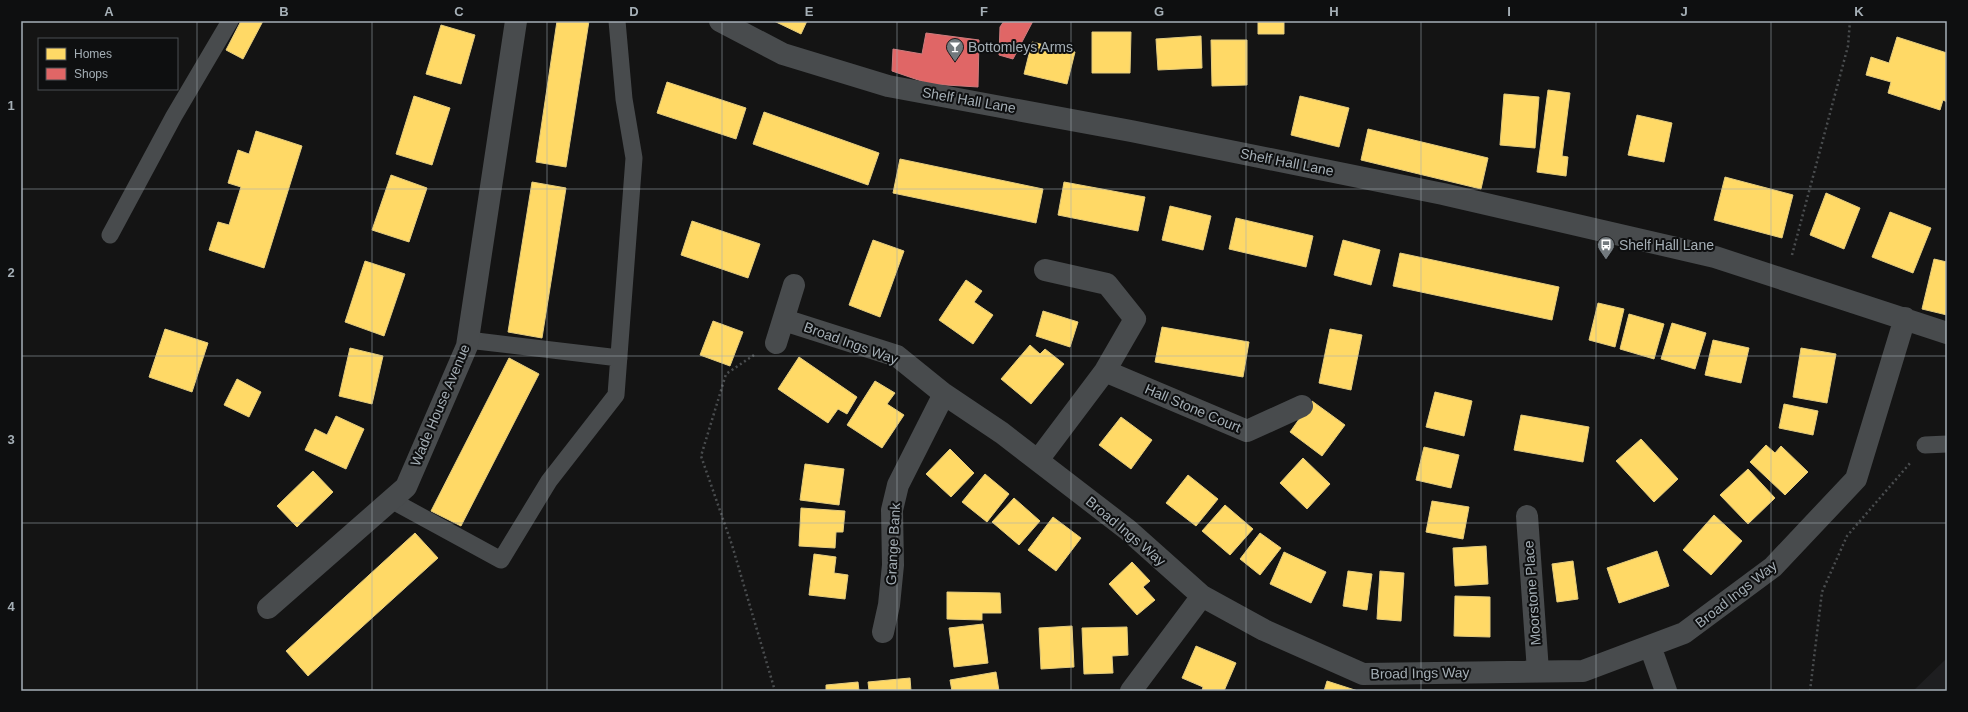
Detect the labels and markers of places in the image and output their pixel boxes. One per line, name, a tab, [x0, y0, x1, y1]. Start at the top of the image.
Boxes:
bar icon: Bottomleys Arms	[945, 37, 965, 62]
place label: Bottomleys Arms	[968, 39, 1073, 55]
bus stop icon: Shelf Hall Lane	[1596, 235, 1616, 260]
place label: Shelf Hall Lane	[1619, 237, 1714, 253]

